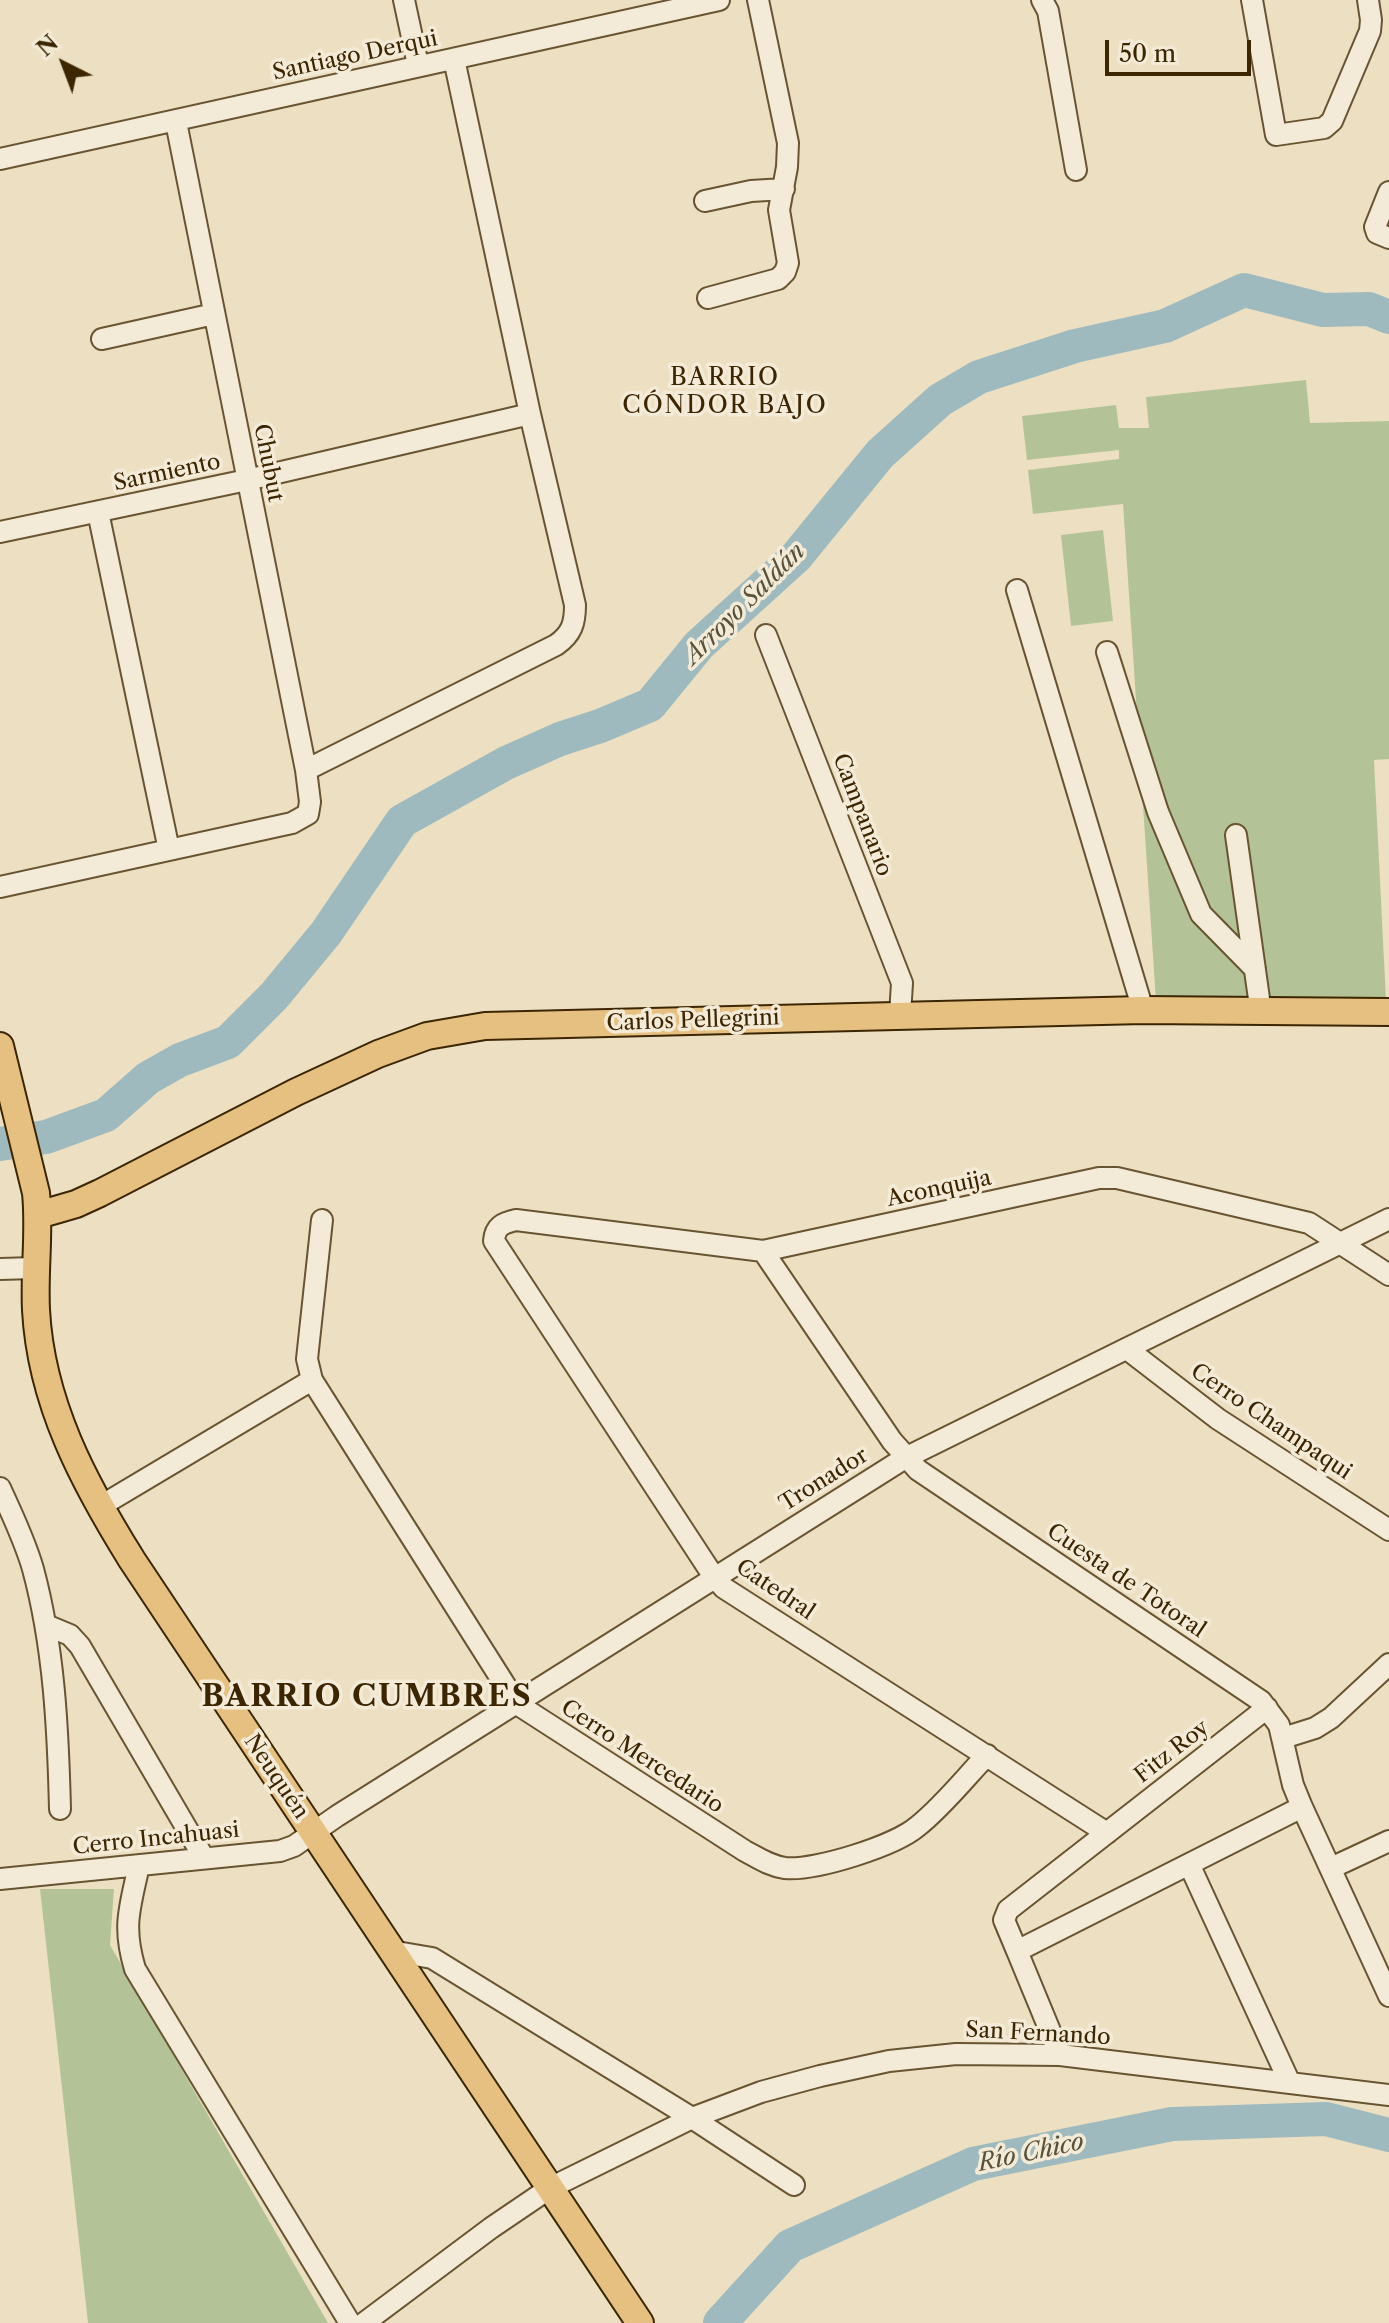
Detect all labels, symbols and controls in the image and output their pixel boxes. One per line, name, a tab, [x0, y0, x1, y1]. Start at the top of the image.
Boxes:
north arrow	[24, 24, 104, 104]
scale bar	[1109, 24, 1255, 74]
street label: Santiago Derqui	[270, 26, 440, 86]
text: N	[31, 29, 64, 62]
text: 50 m	[1119, 39, 1176, 68]
district label: BARRIO CÓNDOR BAJO	[622, 364, 828, 420]
street label: Chubut	[248, 422, 288, 504]
street label: Sarmiento	[111, 449, 223, 497]
water label: Arroyo Saldán	[678, 537, 812, 671]
street label: Campanario	[827, 750, 897, 880]
street label: Carlos Pellegrini	[606, 1005, 780, 1037]
street label: Aconquija	[884, 1165, 994, 1213]
street label: Cerro Champaqui	[1186, 1358, 1356, 1486]
street label: Tronador	[775, 1443, 873, 1517]
street label: Cuesta de Totoral	[1042, 1518, 1210, 1644]
street label: Catedral	[731, 1554, 819, 1626]
district label: BARRIO CUMBRES	[201, 1679, 533, 1715]
street label: Cerro Mercedario	[556, 1695, 728, 1819]
street label: Fitz Roy	[1130, 1715, 1214, 1789]
street label: Neuquén	[238, 1730, 314, 1824]
street label: Cerro Incahuasi	[71, 1817, 241, 1861]
street label: San Fernando	[965, 2017, 1111, 2051]
water label: Río Chico	[976, 2128, 1086, 2178]

